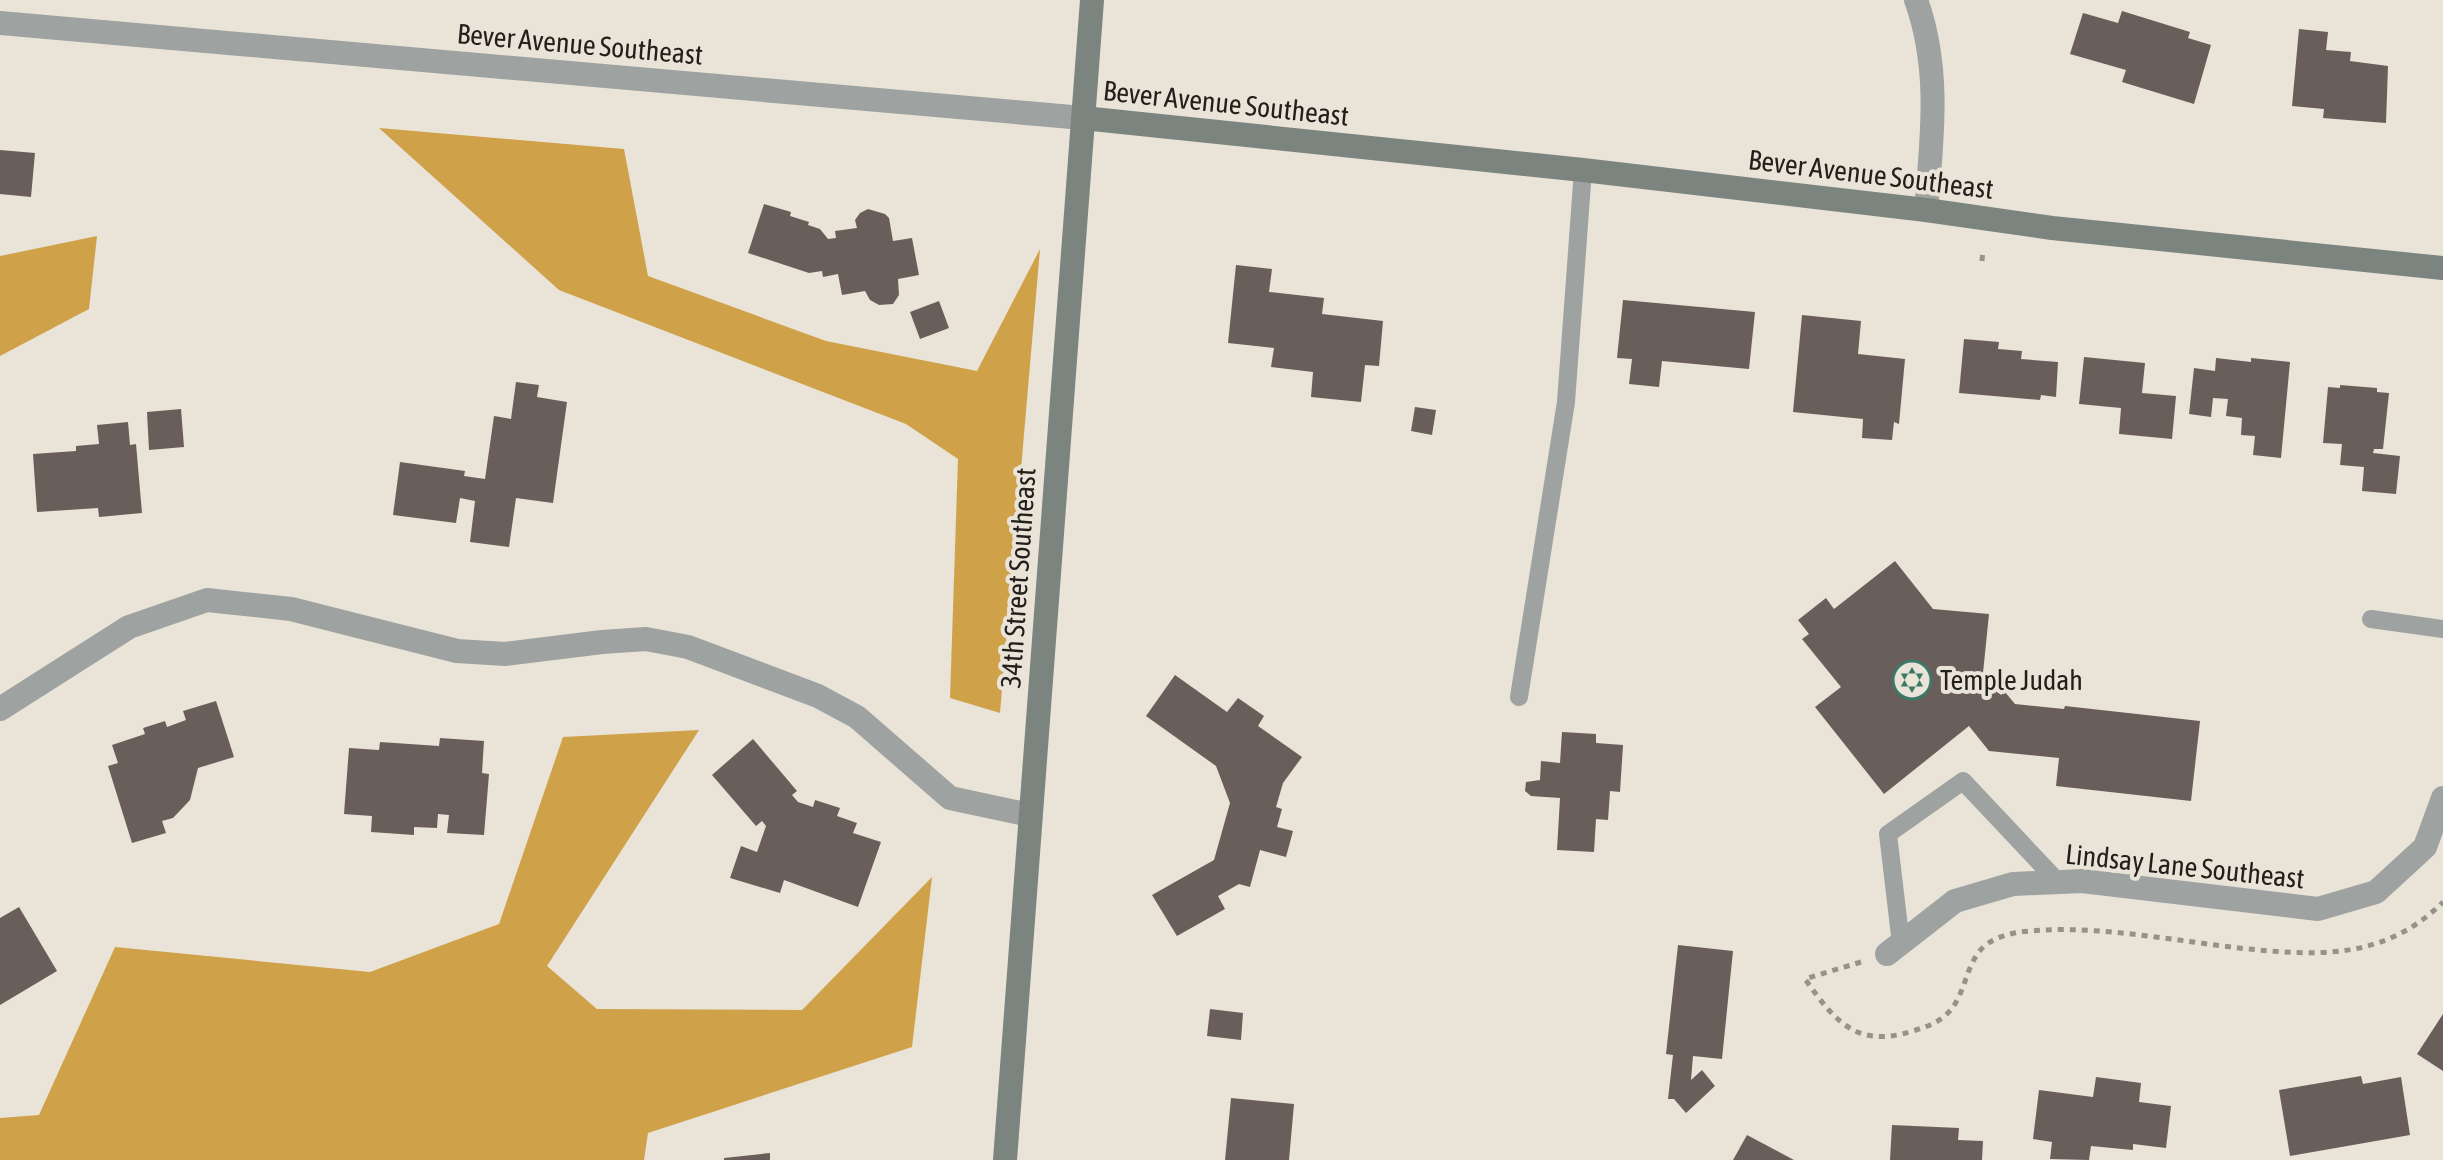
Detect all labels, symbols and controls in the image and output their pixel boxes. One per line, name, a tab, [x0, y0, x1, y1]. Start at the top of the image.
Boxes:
street label: Bever Avenue Southeast	[456, 17, 704, 71]
street label: Bever Avenue Southeast	[1102, 74, 1350, 132]
street label: Bever Avenue Southeast	[1747, 143, 1995, 205]
street label: 34th Street Southeast	[994, 467, 1042, 689]
synagogue icon: Temple Judah	[1891, 659, 1933, 701]
place label: Temple Judah	[1940, 664, 2083, 696]
street label: Lindsay Lane Southeast	[2064, 838, 2306, 894]

